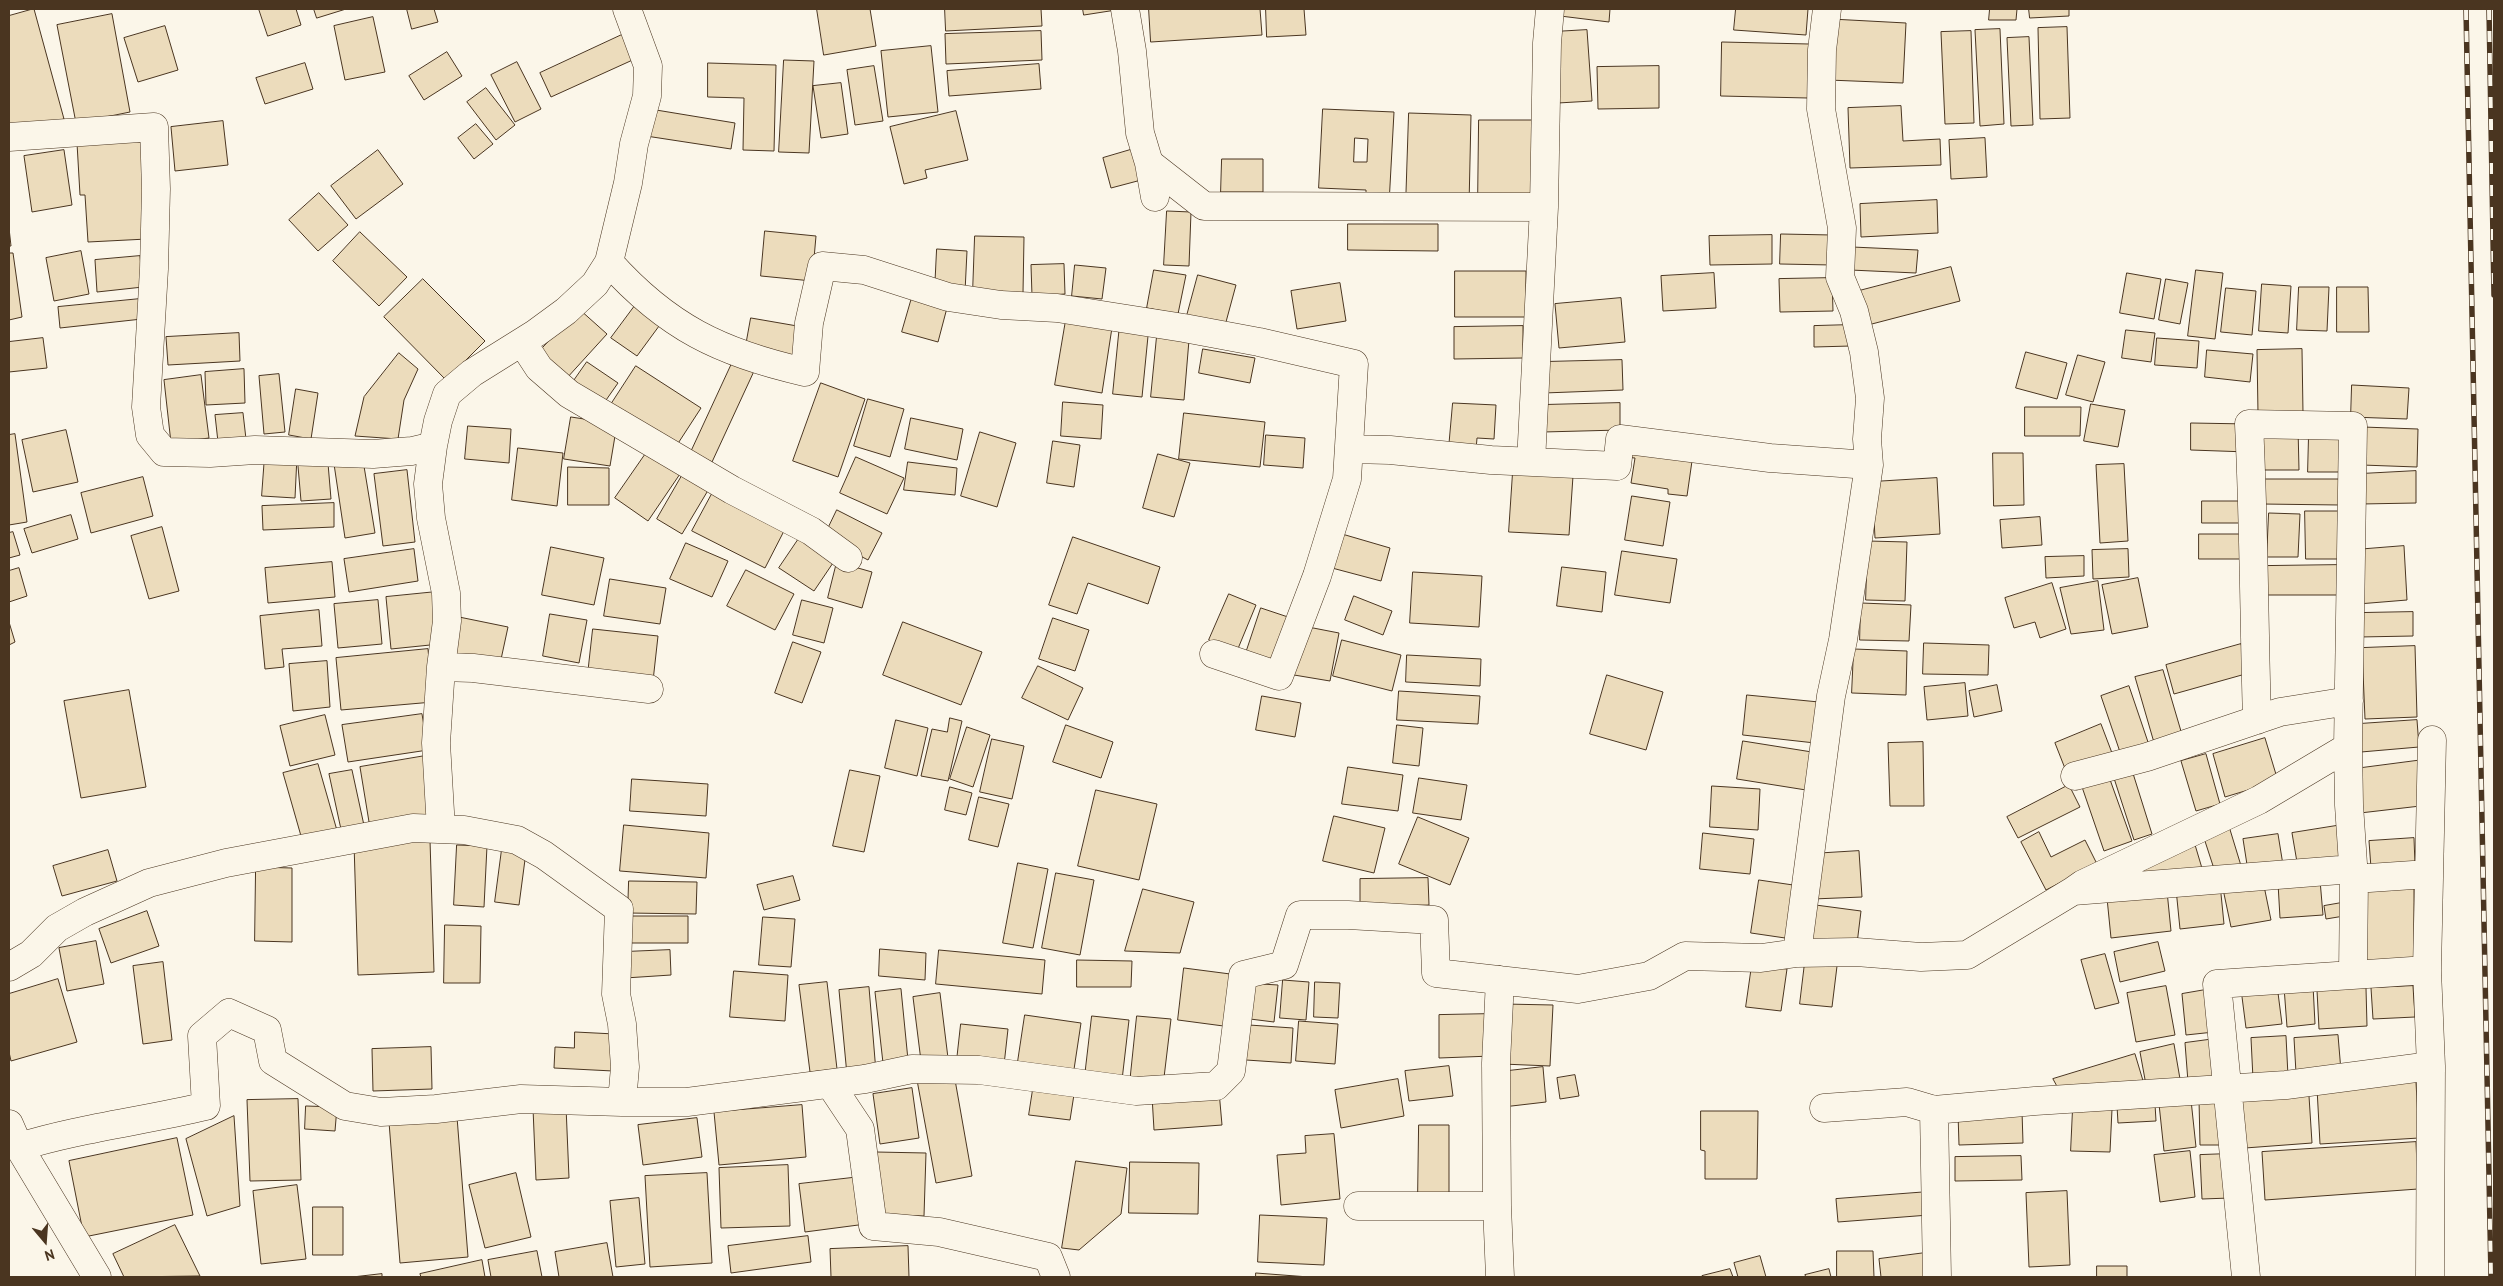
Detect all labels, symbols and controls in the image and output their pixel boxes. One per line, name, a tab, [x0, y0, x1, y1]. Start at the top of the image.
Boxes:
north arrow	[20, 1216, 70, 1266]
text: N	[42, 1245, 57, 1265]

